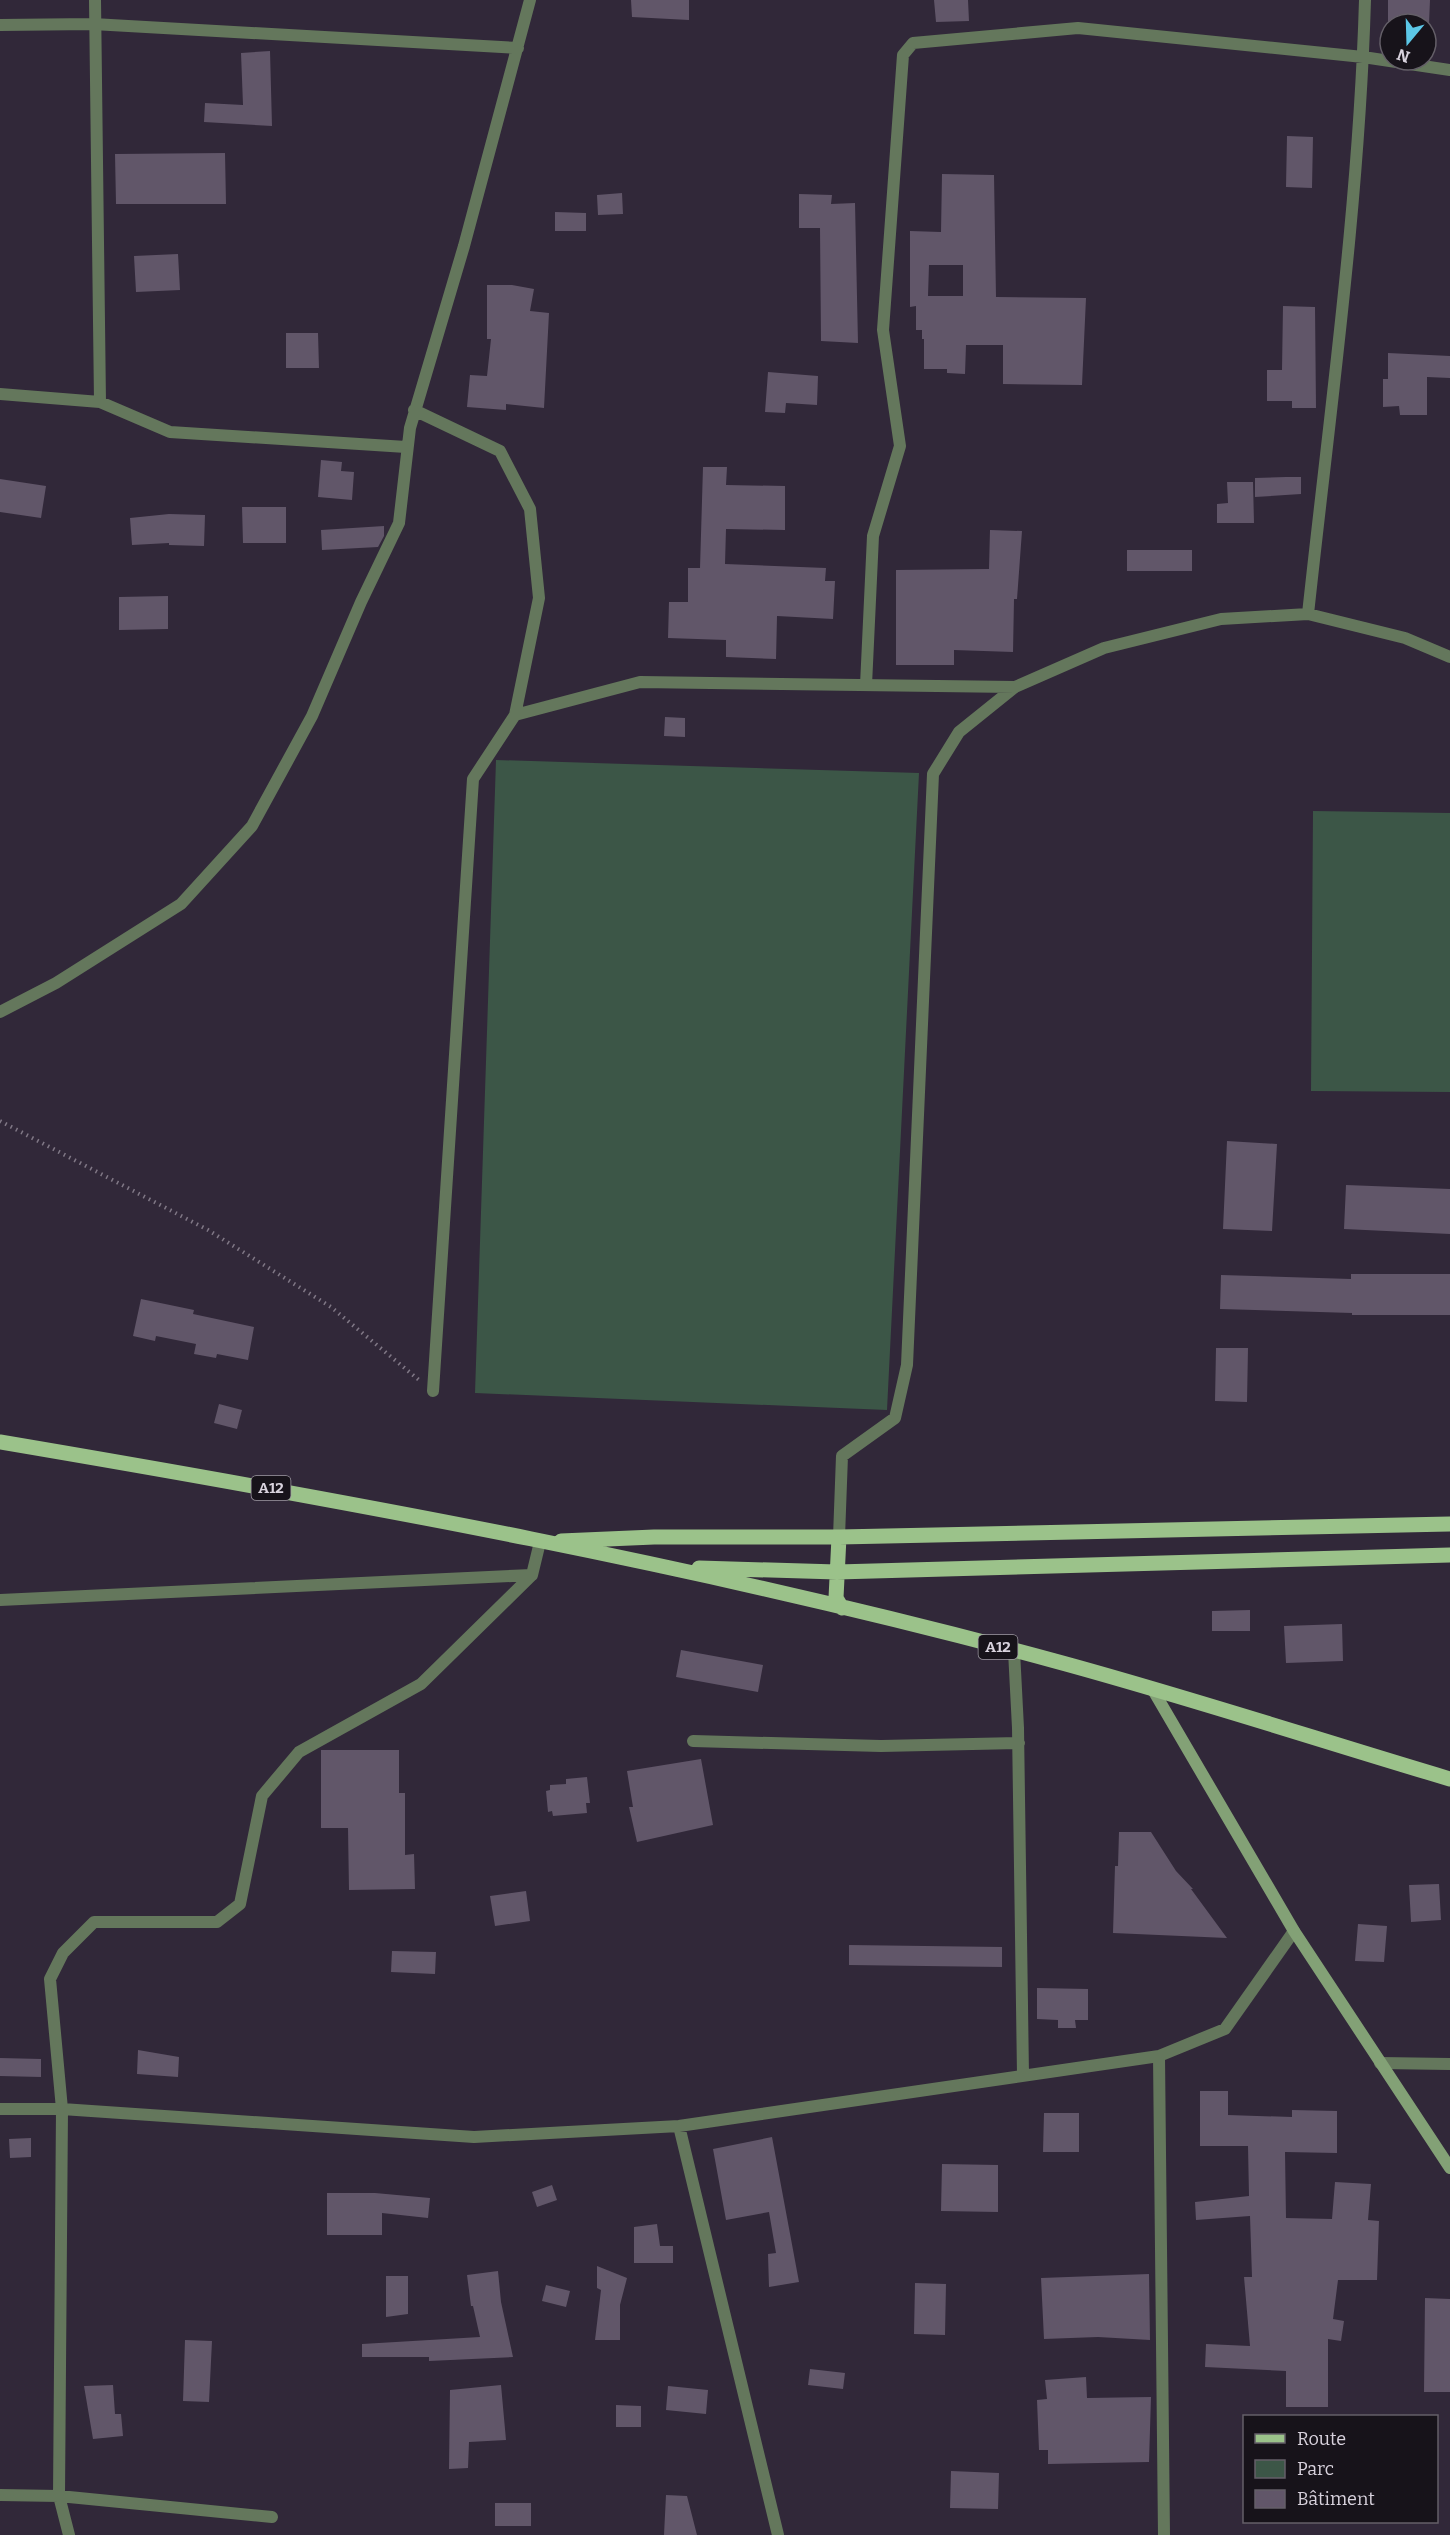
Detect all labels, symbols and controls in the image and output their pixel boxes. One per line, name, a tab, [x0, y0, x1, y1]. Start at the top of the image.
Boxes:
north arrow	[1378, 12, 1438, 72]
text: N	[1394, 45, 1412, 67]
road number: A12	[252, 1476, 290, 1500]
road number: A12	[978, 1635, 1018, 1659]
legend	[1243, 2415, 1438, 2523]
text: Route	[1297, 2428, 1346, 2450]
text: Parc	[1297, 2458, 1334, 2480]
text: Bâtiment	[1297, 2488, 1375, 2510]

